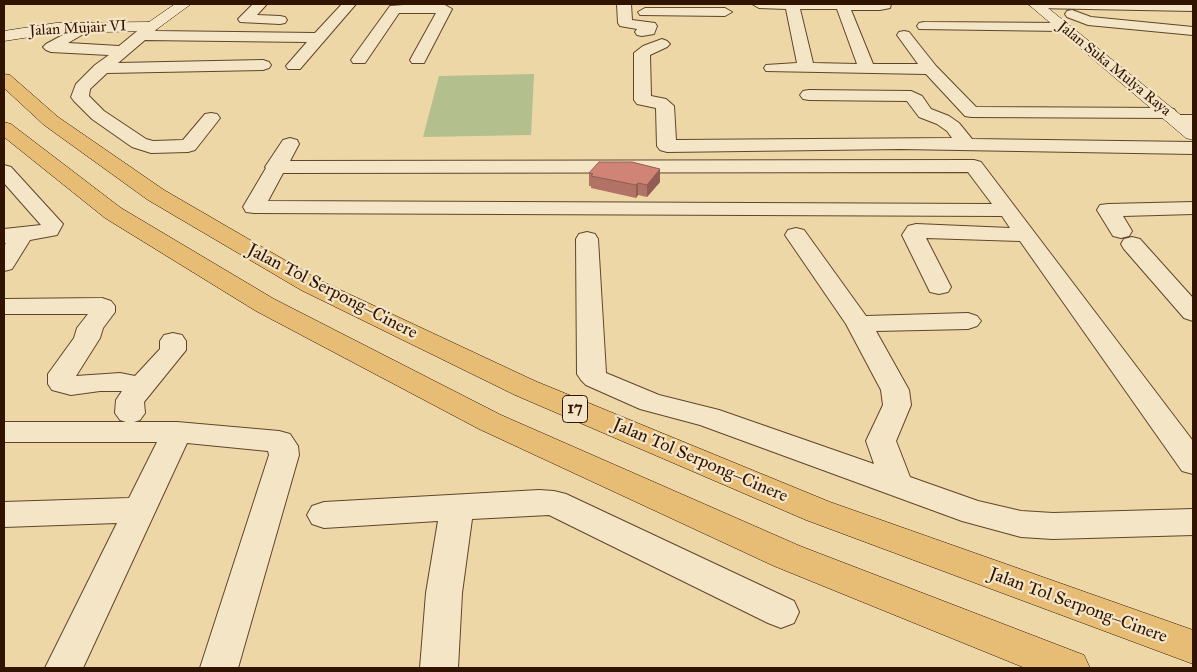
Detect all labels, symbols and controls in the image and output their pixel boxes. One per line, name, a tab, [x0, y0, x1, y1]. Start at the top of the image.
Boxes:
street label: Jalan Mujair VI	[29, 17, 127, 41]
street label: Jalan Suka Mulya Raya	[1054, 18, 1174, 120]
street label: Jalan Tol Serpong–Cinere	[243, 240, 421, 344]
road number: 17	[562, 396, 588, 422]
street label: Jalan Tol Serpong–Cinere	[609, 414, 791, 508]
street label: Jalan Tol Serpong–Cinere	[986, 564, 1170, 648]

